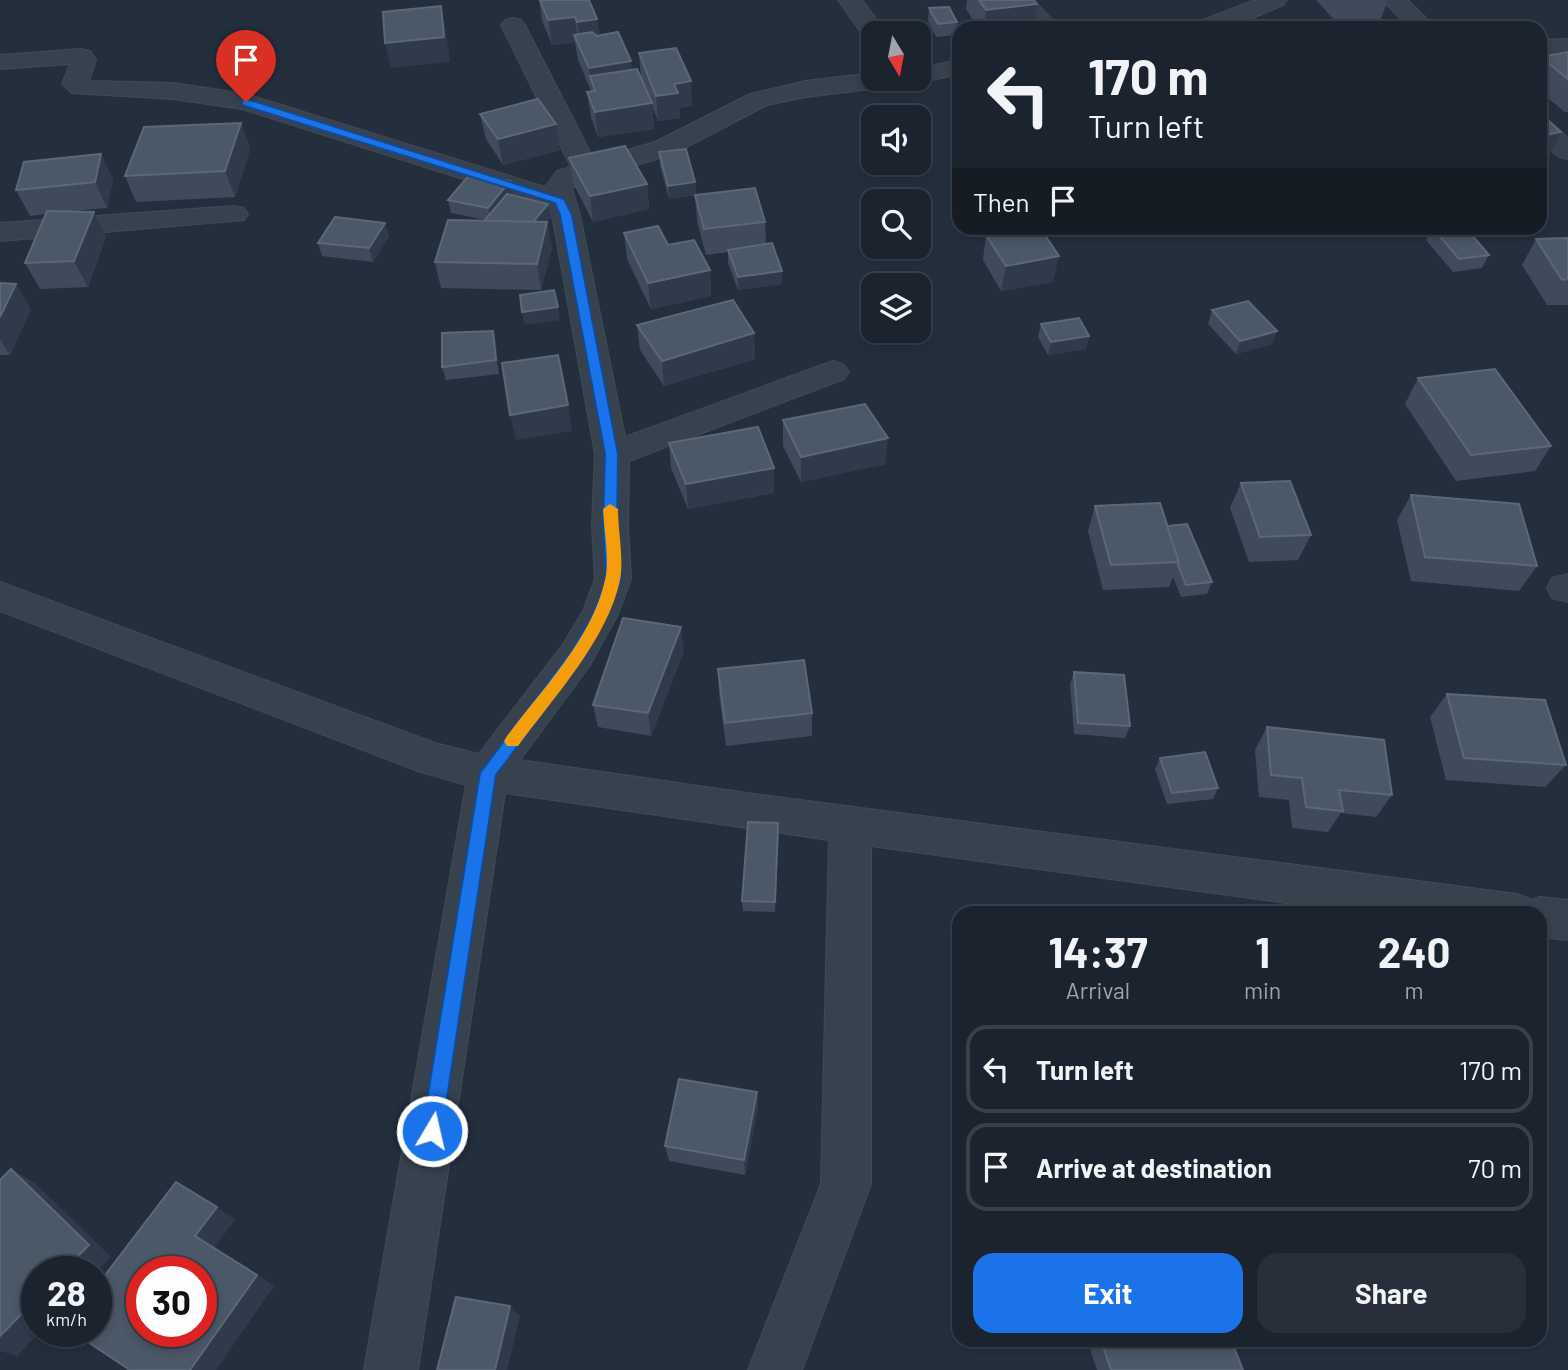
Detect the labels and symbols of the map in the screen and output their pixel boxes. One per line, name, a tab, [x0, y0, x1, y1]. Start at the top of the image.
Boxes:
north arrow	[861, 21, 931, 91]
pin	[216, 30, 276, 102]
position arrow	[395, 1094, 469, 1168]
speed limit sign: 30	[126, 1256, 217, 1347]

